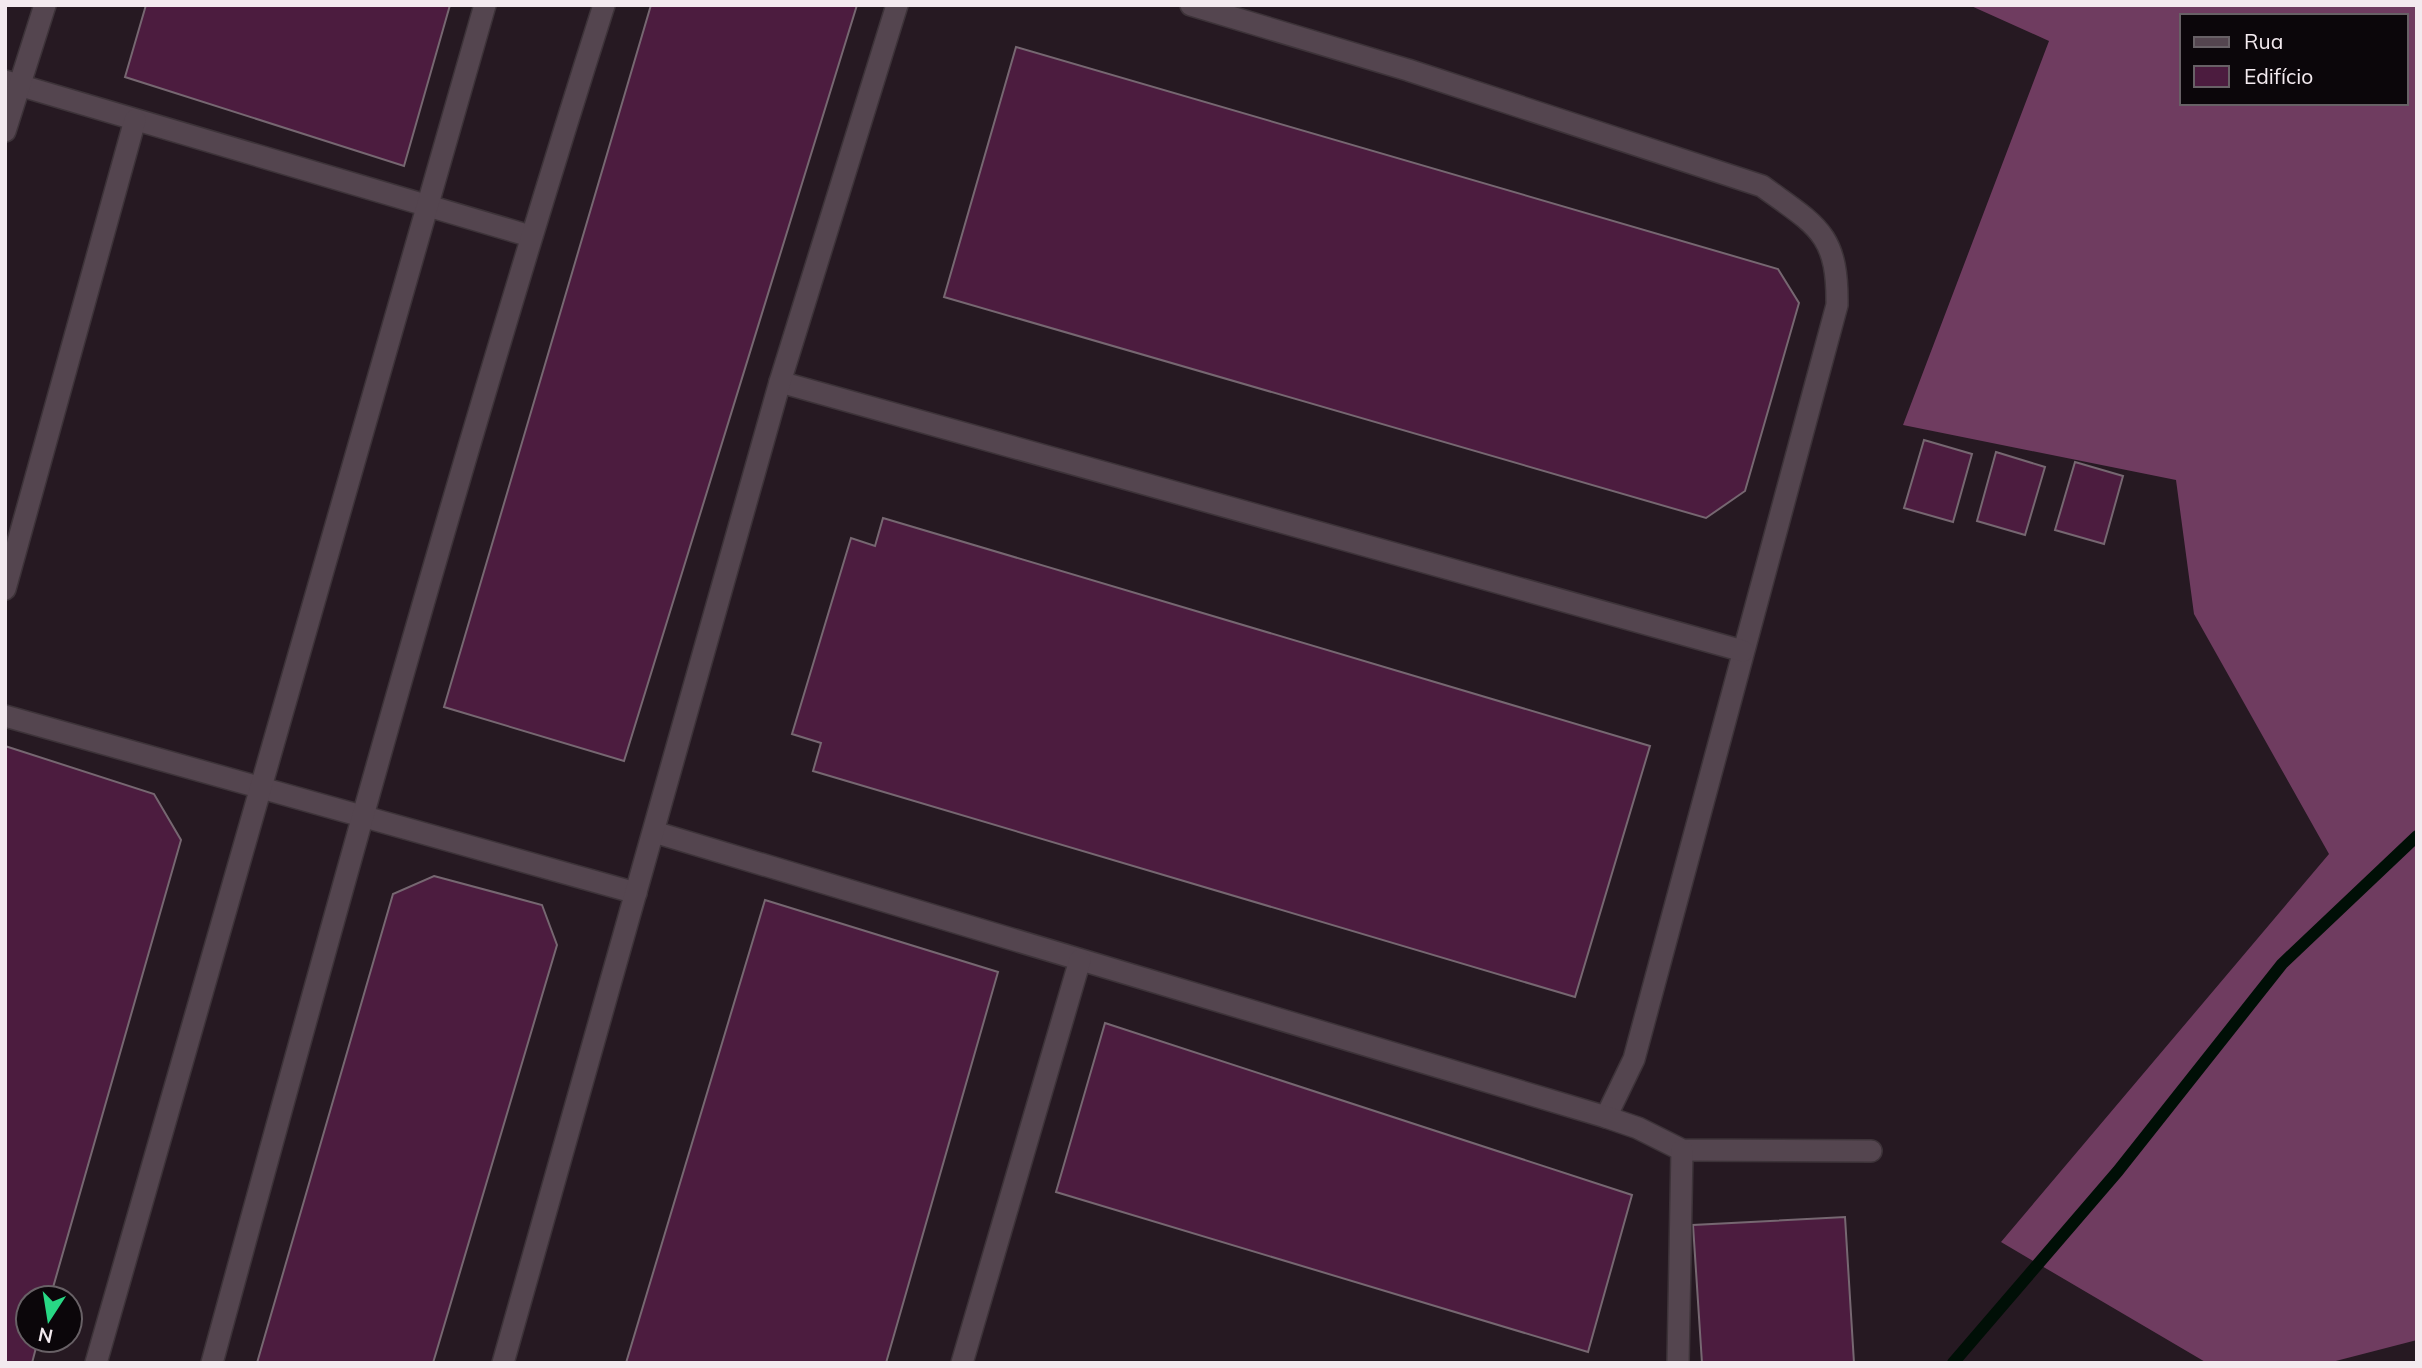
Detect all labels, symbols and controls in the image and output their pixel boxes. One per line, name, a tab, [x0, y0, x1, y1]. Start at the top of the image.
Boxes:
legend	[2180, 14, 2408, 105]
text: Rua	[2244, 28, 2283, 54]
text: Edifício	[2244, 63, 2313, 89]
north arrow	[14, 1284, 84, 1354]
text: N	[36, 1322, 55, 1349]

